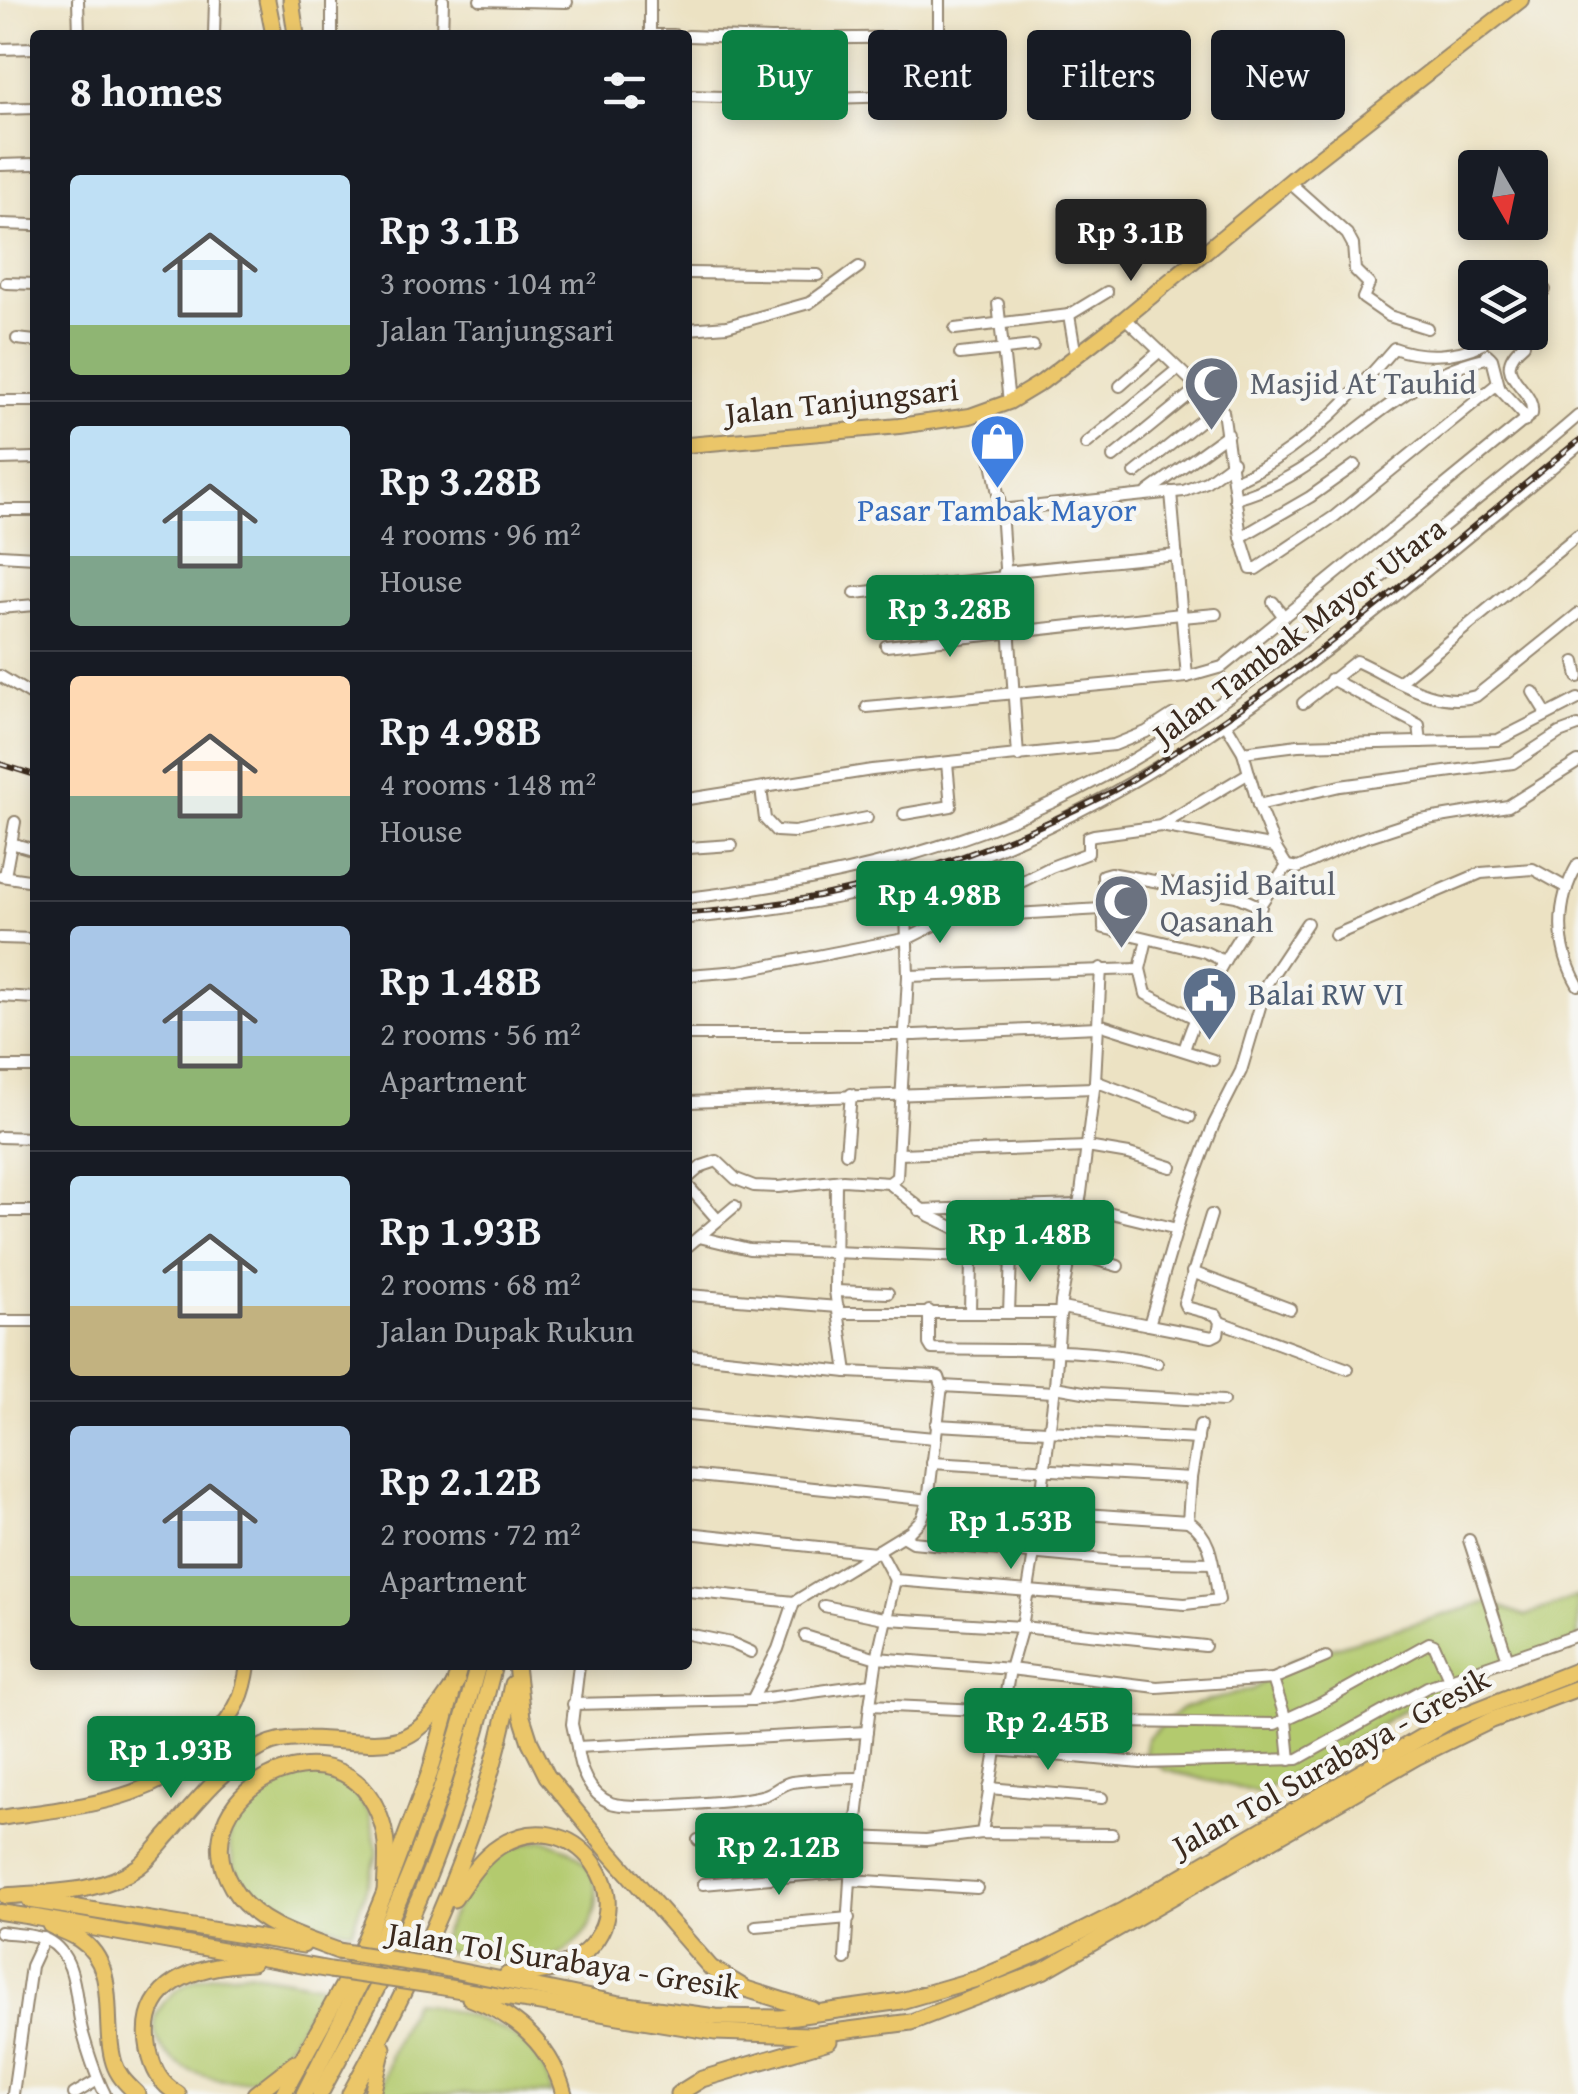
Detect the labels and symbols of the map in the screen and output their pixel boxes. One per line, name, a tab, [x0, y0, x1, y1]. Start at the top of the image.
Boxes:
north arrow	[1458, 150, 1548, 240]
pin: Rp 3.1B	[1039, 199, 1223, 284]
mosque icon: Masjid At Tauhid	[1181, 353, 1241, 432]
place label: Masjid At Tauhid	[1250, 359, 1477, 406]
street label: Jalan Tanjungsari	[719, 365, 961, 437]
shop icon: Pasar Tambak Mayor	[967, 411, 1027, 490]
place label: Pasar Tambak Mayor	[857, 486, 1137, 533]
street label: Jalan Tambak Mayor Utara	[1139, 505, 1455, 759]
pin: Rp 3.28B	[847, 575, 1053, 660]
place label: Masjid Baitul Qasanah	[1160, 860, 1336, 944]
pin: Rp 4.98B	[837, 861, 1043, 946]
mosque icon: Masjid Baitul Qasanah	[1091, 872, 1151, 951]
public building icon: Balai RW VI	[1179, 964, 1239, 1043]
place label: Balai RW VI	[1248, 970, 1404, 1017]
pin: Rp 1.48B	[927, 1200, 1133, 1285]
pin: Rp 1.53B	[908, 1487, 1114, 1572]
street label: Jalan Tol Surabaya - Gresik	[1160, 1654, 1499, 1870]
pin: Rp 2.45B	[945, 1688, 1151, 1773]
pin: Rp 1.93B	[68, 1716, 274, 1801]
pin: Rp 2.12B	[676, 1813, 882, 1898]
street label: Jalan Tol Surabaya - Gresik	[381, 1908, 744, 2011]

